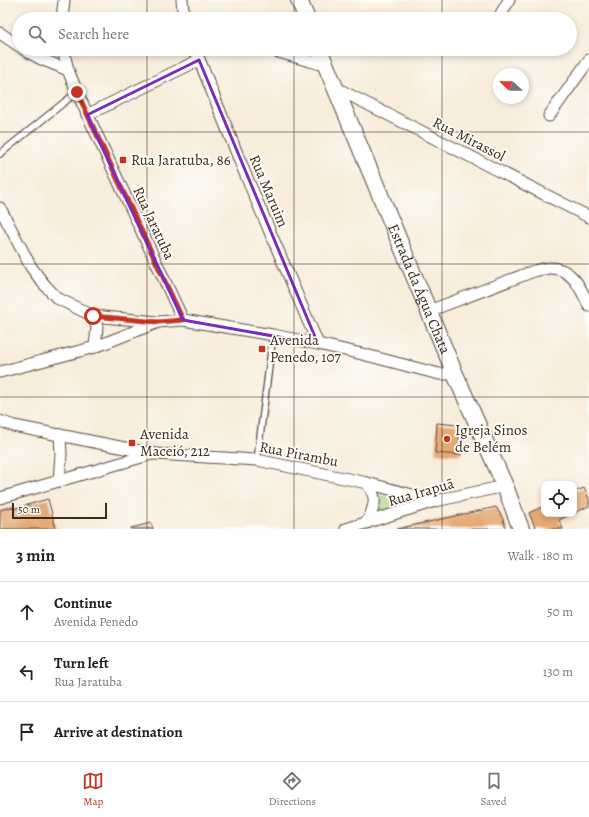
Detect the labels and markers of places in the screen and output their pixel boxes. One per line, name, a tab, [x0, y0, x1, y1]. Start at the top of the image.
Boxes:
place label: Rua Jaratuba, 86	[131, 150, 231, 170]
marker: Rua Jaratuba, 86	[118, 155, 128, 165]
place label: Avenida Penedo, 107	[269, 330, 341, 367]
marker: Avenida Penedo, 107	[257, 344, 267, 354]
place label: Igreja Sinos de Belém	[455, 420, 527, 457]
place label: Avenida Maceió, 212	[139, 424, 210, 461]
marker: Igreja Sinos de Belém	[442, 434, 452, 444]
marker: Avenida Maceió, 212	[127, 438, 137, 448]

